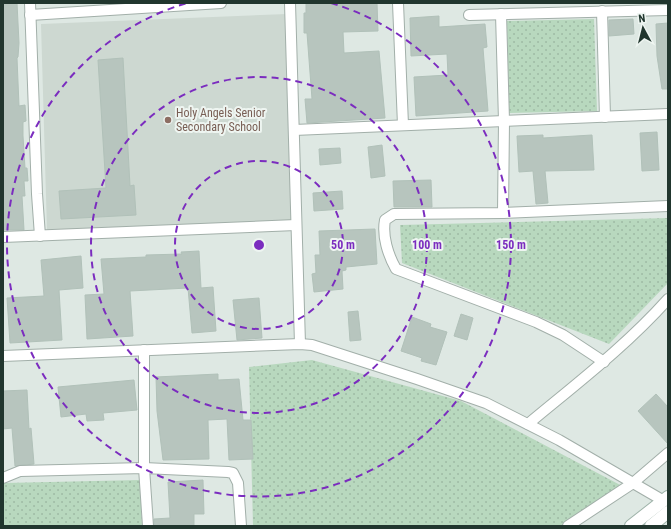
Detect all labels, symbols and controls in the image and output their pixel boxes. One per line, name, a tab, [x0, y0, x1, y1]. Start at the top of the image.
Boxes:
north arrow	[623, 8, 663, 48]
text: N	[638, 12, 646, 25]
place label: Holy Angels Senior Secondary School	[176, 106, 266, 134]
marker: Holy Angels Senior Secondary School	[163, 115, 173, 125]
centre of rings	[252, 238, 266, 252]
text: 50 m	[331, 238, 355, 252]
text: 100 m	[412, 238, 442, 252]
text: 150 m	[496, 238, 526, 252]

